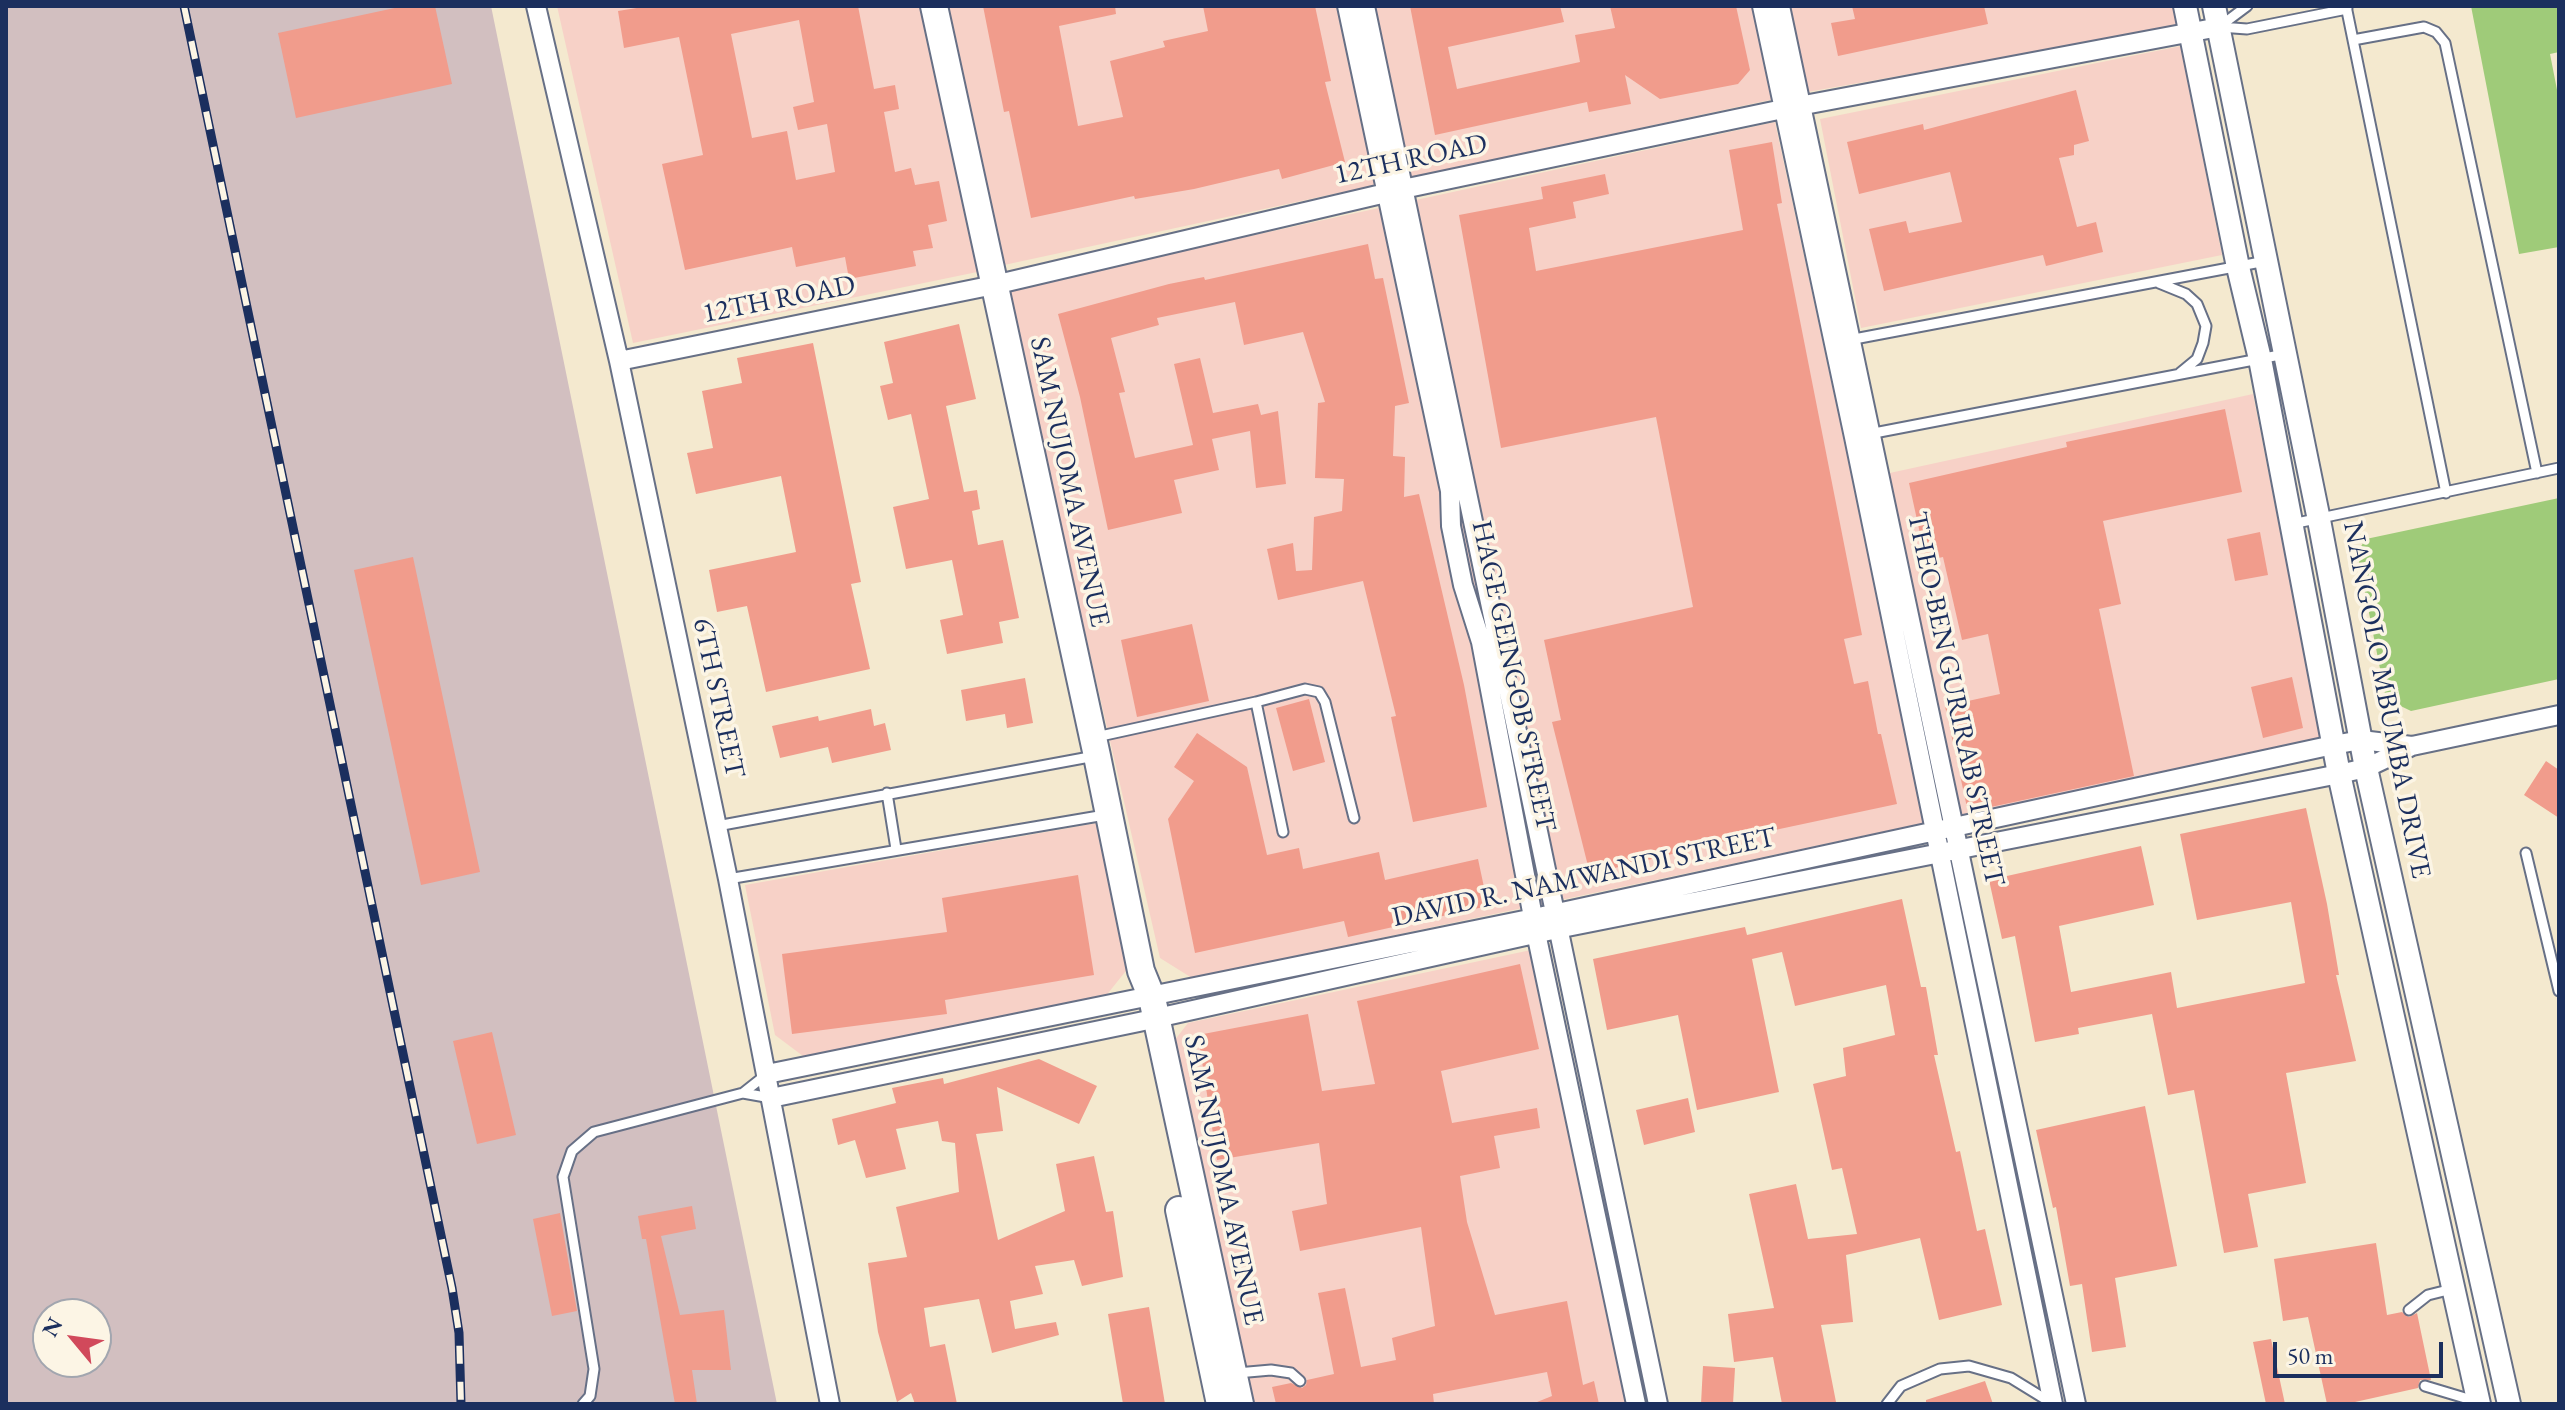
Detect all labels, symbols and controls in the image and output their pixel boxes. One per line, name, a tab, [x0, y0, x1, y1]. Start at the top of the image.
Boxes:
street label: 12TH ROAD	[1332, 127, 1490, 193]
street label: 12TH ROAD	[700, 269, 858, 331]
street label: SAM NUJOMA AVENUE	[1022, 334, 1116, 630]
street label: THEO-BEN GURIRAB STREET	[1899, 509, 2011, 889]
street label: HAGE GEINGOB STREET	[1464, 518, 1562, 834]
street label: NANGOLO MBUMBA DRIVE	[2335, 519, 2437, 881]
street label: 6TH STREET	[685, 615, 751, 781]
street label: DAVID R. NAMWANDI STREET	[1389, 821, 1779, 935]
street label: SAM NUJOMA AVENUE	[1176, 1032, 1270, 1328]
north arrow	[32, 1298, 112, 1378]
text: N	[35, 1312, 69, 1342]
scale bar	[2277, 1326, 2447, 1376]
text: 50 m	[2287, 1340, 2334, 1371]

